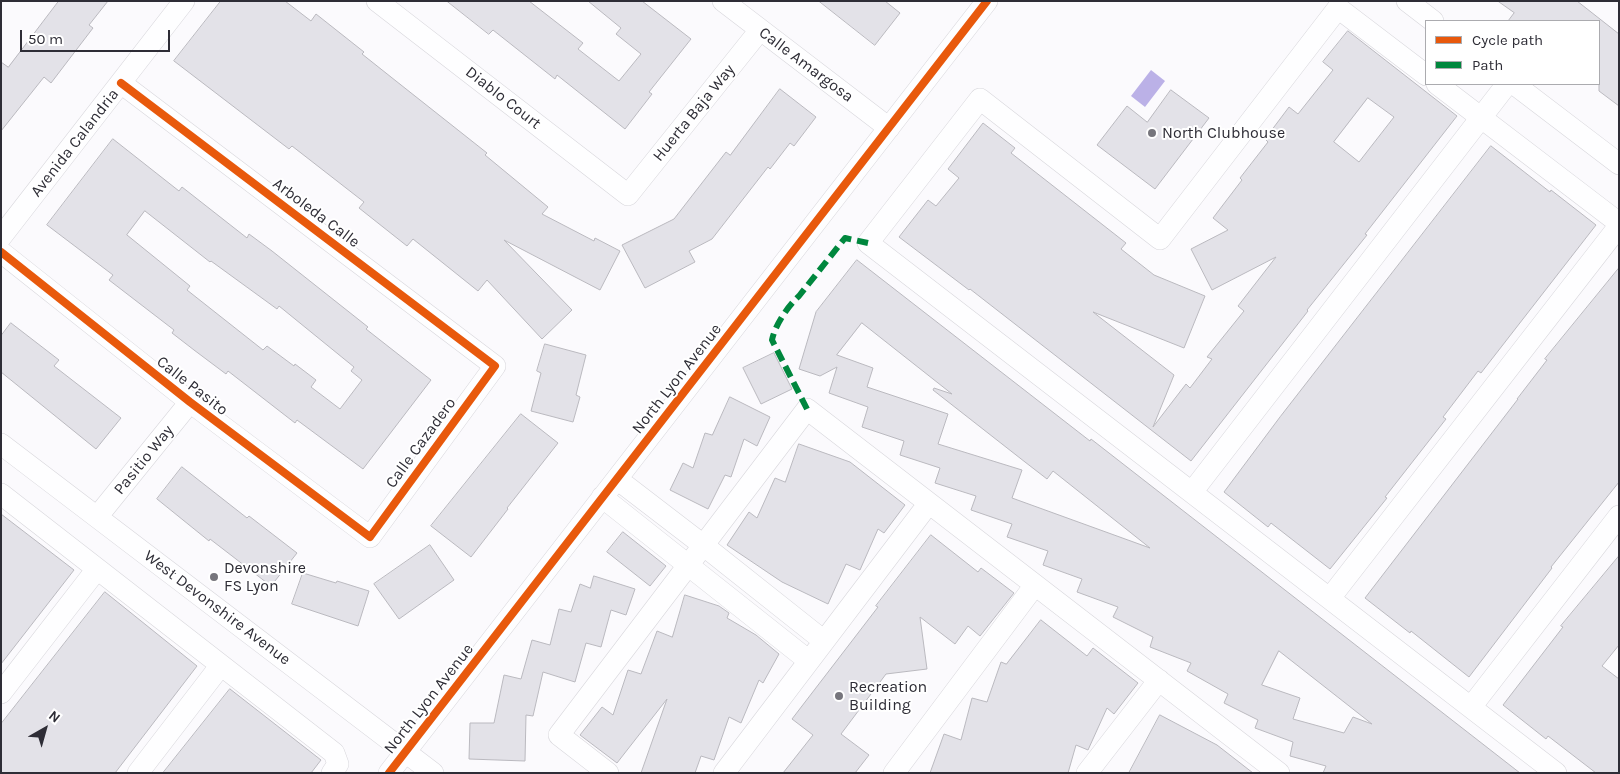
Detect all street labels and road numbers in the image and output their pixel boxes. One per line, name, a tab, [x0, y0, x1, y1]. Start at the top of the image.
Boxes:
street label: Calle Amargosa	[755, 23, 857, 107]
street label: Huerta Baja Way	[649, 61, 739, 165]
street label: Diablo Court	[461, 63, 545, 133]
street label: Avenida Calandria	[27, 85, 123, 201]
street label: Arboleda Calle	[269, 174, 363, 252]
street label: North Lyon Avenue	[628, 320, 726, 438]
street label: Calle Pasito	[153, 352, 231, 420]
street label: Calle Cazadero	[382, 394, 460, 492]
street label: Pasitio Way	[110, 421, 178, 499]
street label: West Devonshire Avenue	[140, 547, 294, 669]
street label: North Lyon Avenue	[380, 640, 478, 758]

